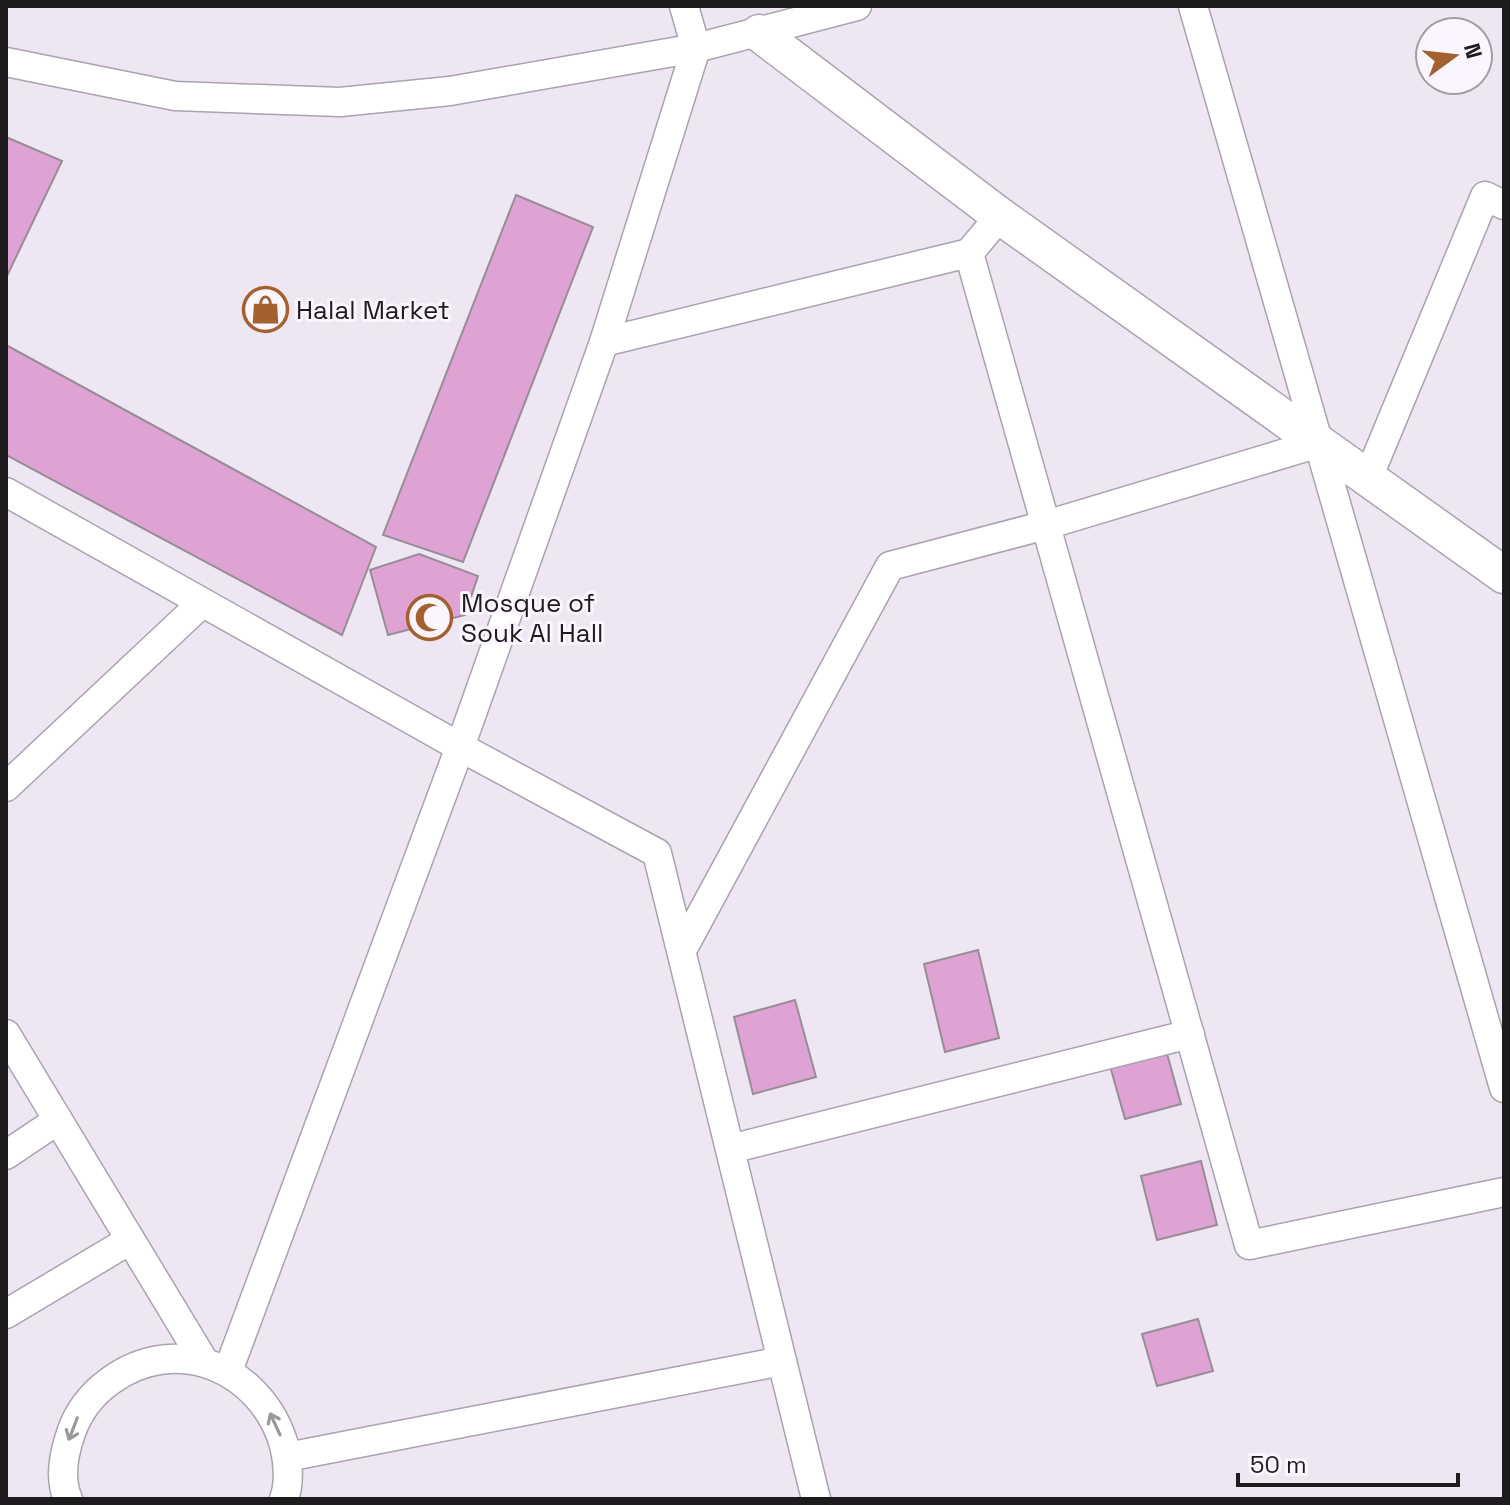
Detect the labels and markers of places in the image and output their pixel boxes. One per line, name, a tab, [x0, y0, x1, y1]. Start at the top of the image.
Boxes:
shop icon: Halal Market	[241, 286, 289, 334]
place label: Halal Market	[296, 293, 450, 327]
place label: Mosque of Souk Al Hall	[461, 586, 603, 650]
mosque icon: Mosque of Souk Al Hall	[406, 594, 454, 642]

